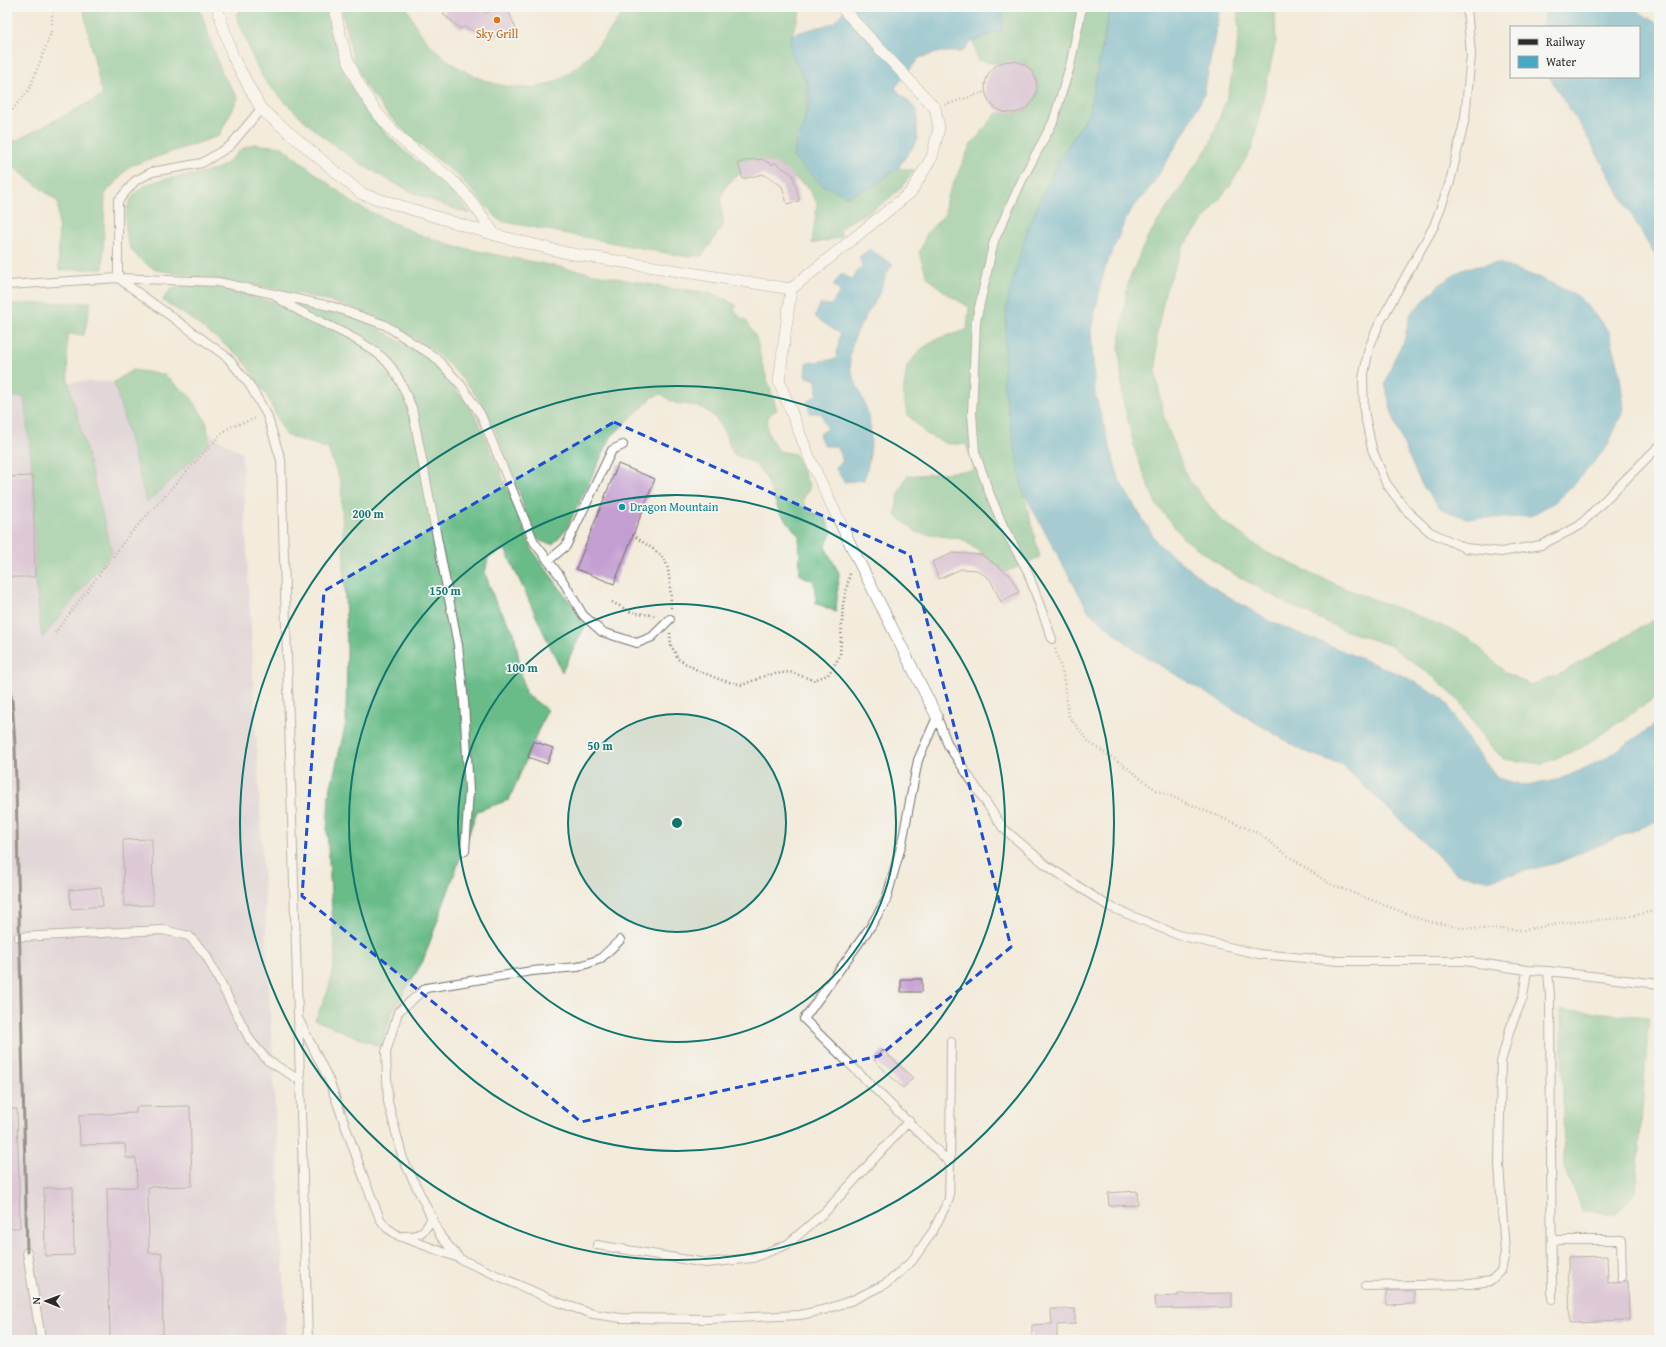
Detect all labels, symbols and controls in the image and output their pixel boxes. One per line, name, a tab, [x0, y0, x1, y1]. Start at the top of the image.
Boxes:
marker: Sky Grill	[492, 15, 502, 25]
place label: Sky Grill	[476, 25, 519, 42]
legend	[1510, 26, 1640, 78]
text: Railway	[1546, 33, 1585, 50]
text: Water	[1546, 53, 1576, 70]
place label: Dragon Mountain	[630, 498, 719, 515]
marker: Dragon Mountain	[617, 502, 627, 512]
text: 200 m	[352, 505, 385, 522]
text: 150 m	[429, 582, 462, 599]
text: 100 m	[506, 659, 539, 676]
text: 50 m	[587, 737, 613, 754]
centre of rings	[670, 816, 684, 830]
north arrow	[26, 1281, 66, 1321]
text: N	[28, 1296, 44, 1305]

